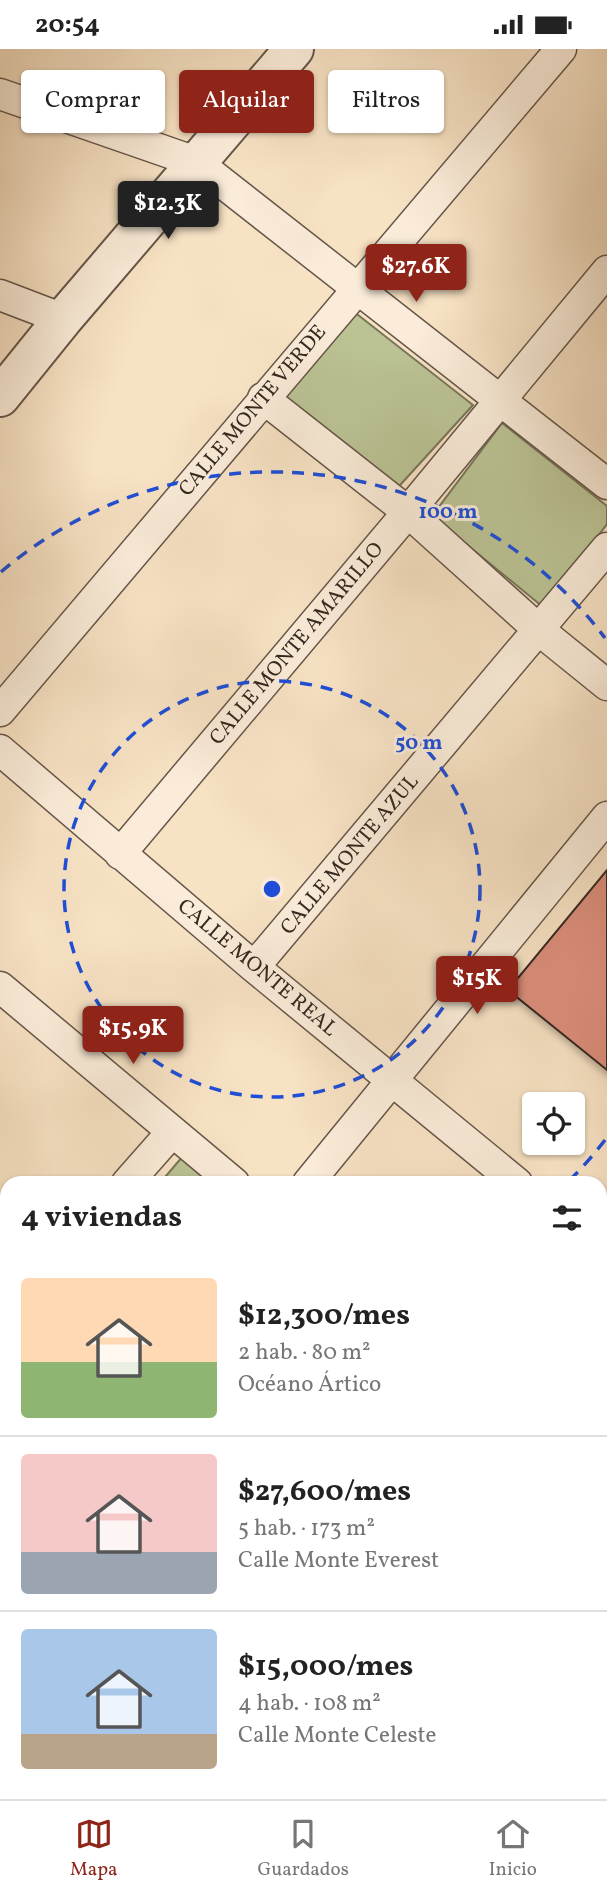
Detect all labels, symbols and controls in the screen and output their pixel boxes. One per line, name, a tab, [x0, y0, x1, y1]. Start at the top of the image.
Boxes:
text: 20:54	[35, 7, 100, 43]
chip: Comprar	[21, 70, 165, 133]
chip: Alquilar	[179, 70, 314, 133]
chip: Filtros	[328, 70, 444, 133]
pin: $12.3K	[111, 181, 225, 241]
text: $12.3K	[134, 188, 202, 220]
pin: $27.6K	[359, 245, 473, 304]
text: $27.6K	[381, 251, 451, 283]
street label: CALLE MONTE VERDE	[172, 319, 334, 503]
text: 100 m	[418, 498, 478, 527]
street label: CALLE MONTE AMARILLO	[203, 536, 391, 752]
text: 50 m	[395, 729, 443, 758]
street label: CALLE MONTE AZUL	[274, 768, 426, 941]
centre of rings	[260, 877, 284, 901]
street label: CALLE MONTE REAL	[171, 892, 343, 1044]
pin: $15K	[436, 957, 518, 1016]
text: $15K	[452, 963, 502, 995]
pin: $15.9K	[76, 1007, 190, 1066]
text: $15.9K	[98, 1013, 168, 1045]
map controls	[522, 1092, 585, 1155]
button: locate	[522, 1092, 585, 1155]
text: 4 viviendas	[21, 1197, 182, 1239]
icon: filters	[548, 1199, 586, 1237]
text: $12,300/mes	[238, 1295, 410, 1337]
icon: home	[77, 1306, 161, 1390]
text: 2 hab. · 80 m²	[238, 1337, 371, 1369]
text: Océano Ártico	[238, 1369, 381, 1401]
text: $27,600/mes	[238, 1471, 411, 1513]
icon: home	[77, 1482, 161, 1566]
text: 5 hab. · 173 m²	[238, 1513, 375, 1545]
text: Calle Monte Everest	[238, 1545, 439, 1577]
text: $15,000/mes	[238, 1646, 413, 1688]
icon: home	[77, 1657, 161, 1741]
text: 4 hab. · 108 m²	[238, 1688, 381, 1720]
text: Calle Monte Celeste	[238, 1720, 436, 1752]
tab: Mapa	[70, 1815, 118, 1883]
tab: Guardados	[258, 1815, 349, 1883]
tab: Inicio	[489, 1815, 537, 1883]

